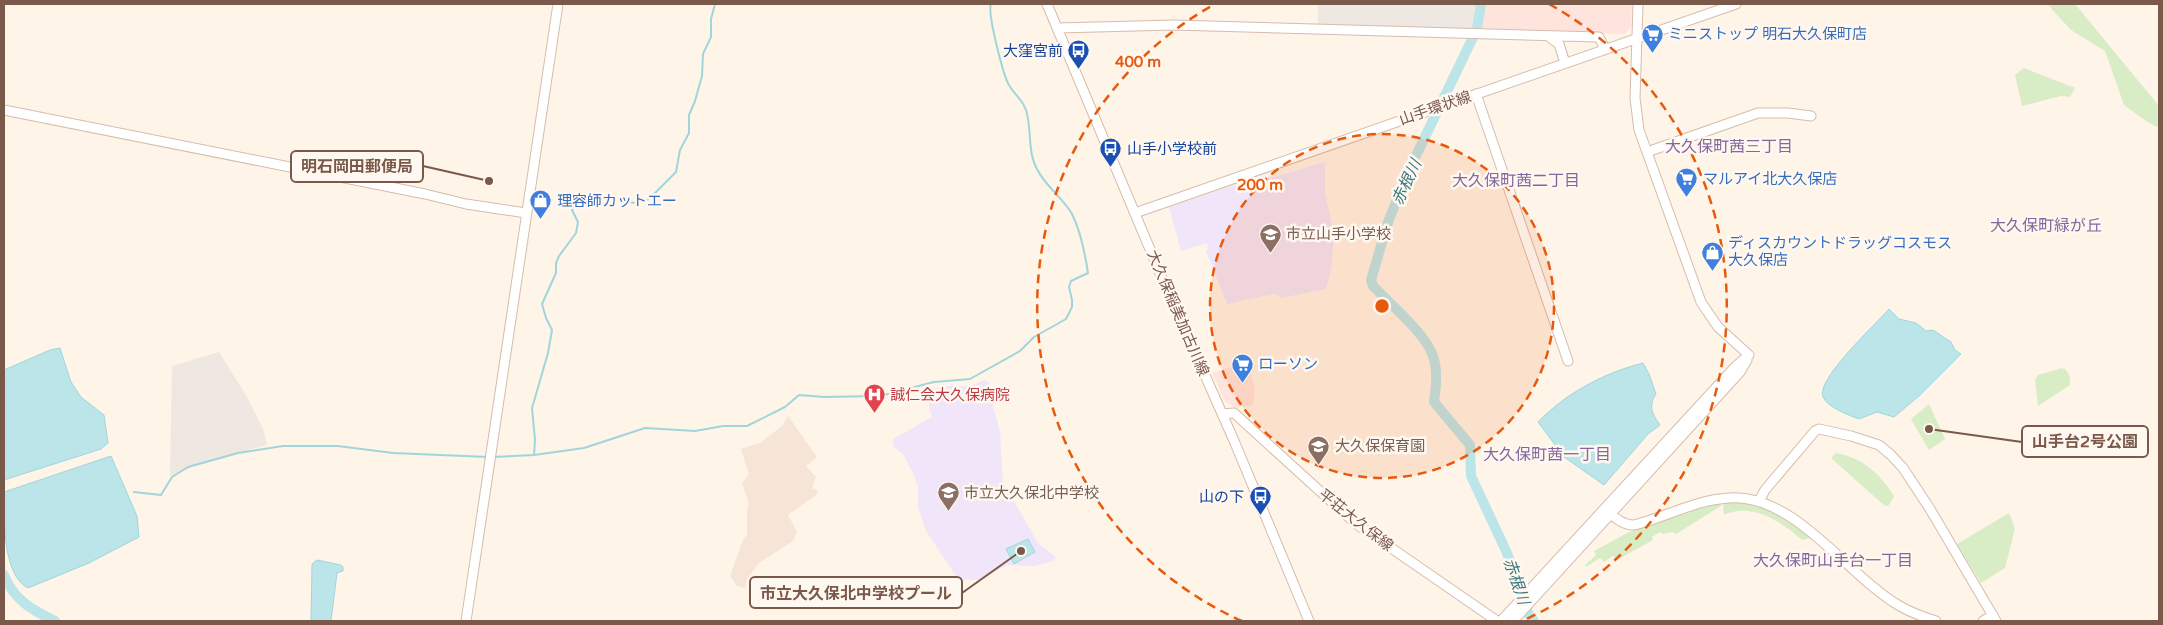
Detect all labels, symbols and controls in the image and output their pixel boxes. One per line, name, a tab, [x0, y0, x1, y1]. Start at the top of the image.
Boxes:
supermarket icon: ミニストップ 明石大久保町店	[1640, 22, 1664, 53]
place label: ミニストップ 明石大久保町店	[1668, 25, 1867, 43]
bus stop icon: 大窪宮前	[1067, 39, 1091, 70]
place label: 大窪宮前	[1003, 42, 1063, 60]
text: 400 m	[1115, 53, 1161, 71]
street label: 山手環状線	[1397, 87, 1473, 129]
bus stop icon: 山手小学校前	[1099, 137, 1123, 168]
district label: 大久保町茜三丁目	[1665, 137, 1793, 157]
place label: 山手小学校前	[1127, 140, 1217, 158]
callout: 明石岡田郵便局	[291, 151, 423, 182]
water label: 赤根川	[1388, 155, 1427, 208]
text: 明石岡田郵便局	[301, 157, 413, 177]
supermarket icon: マルアイ北大久保店	[1675, 167, 1699, 198]
place label: マルアイ北大久保店	[1703, 170, 1837, 188]
district label: 大久保町茜二丁目	[1452, 171, 1580, 191]
text: 200 m	[1237, 176, 1283, 194]
shop icon: 理容師カットエー	[529, 189, 553, 220]
place label: 理容師カットエー	[557, 192, 677, 210]
district label: 大久保町緑が丘	[1990, 216, 2102, 236]
school or university icon: 市立山手小学校	[1258, 222, 1282, 253]
place label: 市立山手小学校	[1286, 225, 1391, 243]
place label: ディスカウントドラッグコスモス 大久保店	[1728, 234, 1952, 269]
shop icon: ディスカウントドラッグコスモス 大久保店	[1700, 240, 1724, 271]
street label: 大久保稲美加古川線	[1143, 247, 1213, 379]
centre of rings	[1373, 297, 1391, 315]
supermarket icon: ローソン	[1230, 352, 1254, 383]
place label: ローソン	[1258, 355, 1318, 373]
hospital icon: 誠仁会大久保病院	[862, 383, 886, 414]
place label: 誠仁会大久保病院	[890, 386, 1010, 404]
callout: 山手台2号公園	[2022, 426, 2148, 457]
text: 山手台2号公園	[2032, 432, 2138, 452]
school or university icon: 大久保保育園	[1307, 434, 1331, 465]
place label: 大久保保育園	[1335, 437, 1425, 455]
district label: 大久保町茜一丁目	[1483, 445, 1611, 465]
school or university icon: 市立大久保北中学校	[936, 481, 960, 512]
place label: 市立大久保北中学校	[964, 484, 1099, 502]
bus stop icon: 山の下	[1248, 485, 1272, 516]
street label: 平荘大久保線	[1315, 485, 1397, 555]
place label: 山の下	[1199, 488, 1244, 506]
district label: 大久保町山手台一丁目	[1753, 551, 1913, 571]
water label: 赤根川	[1499, 555, 1534, 609]
callout: 市立大久保北中学校プール	[750, 577, 962, 608]
text: 市立大久保北中学校プール	[760, 584, 952, 604]

